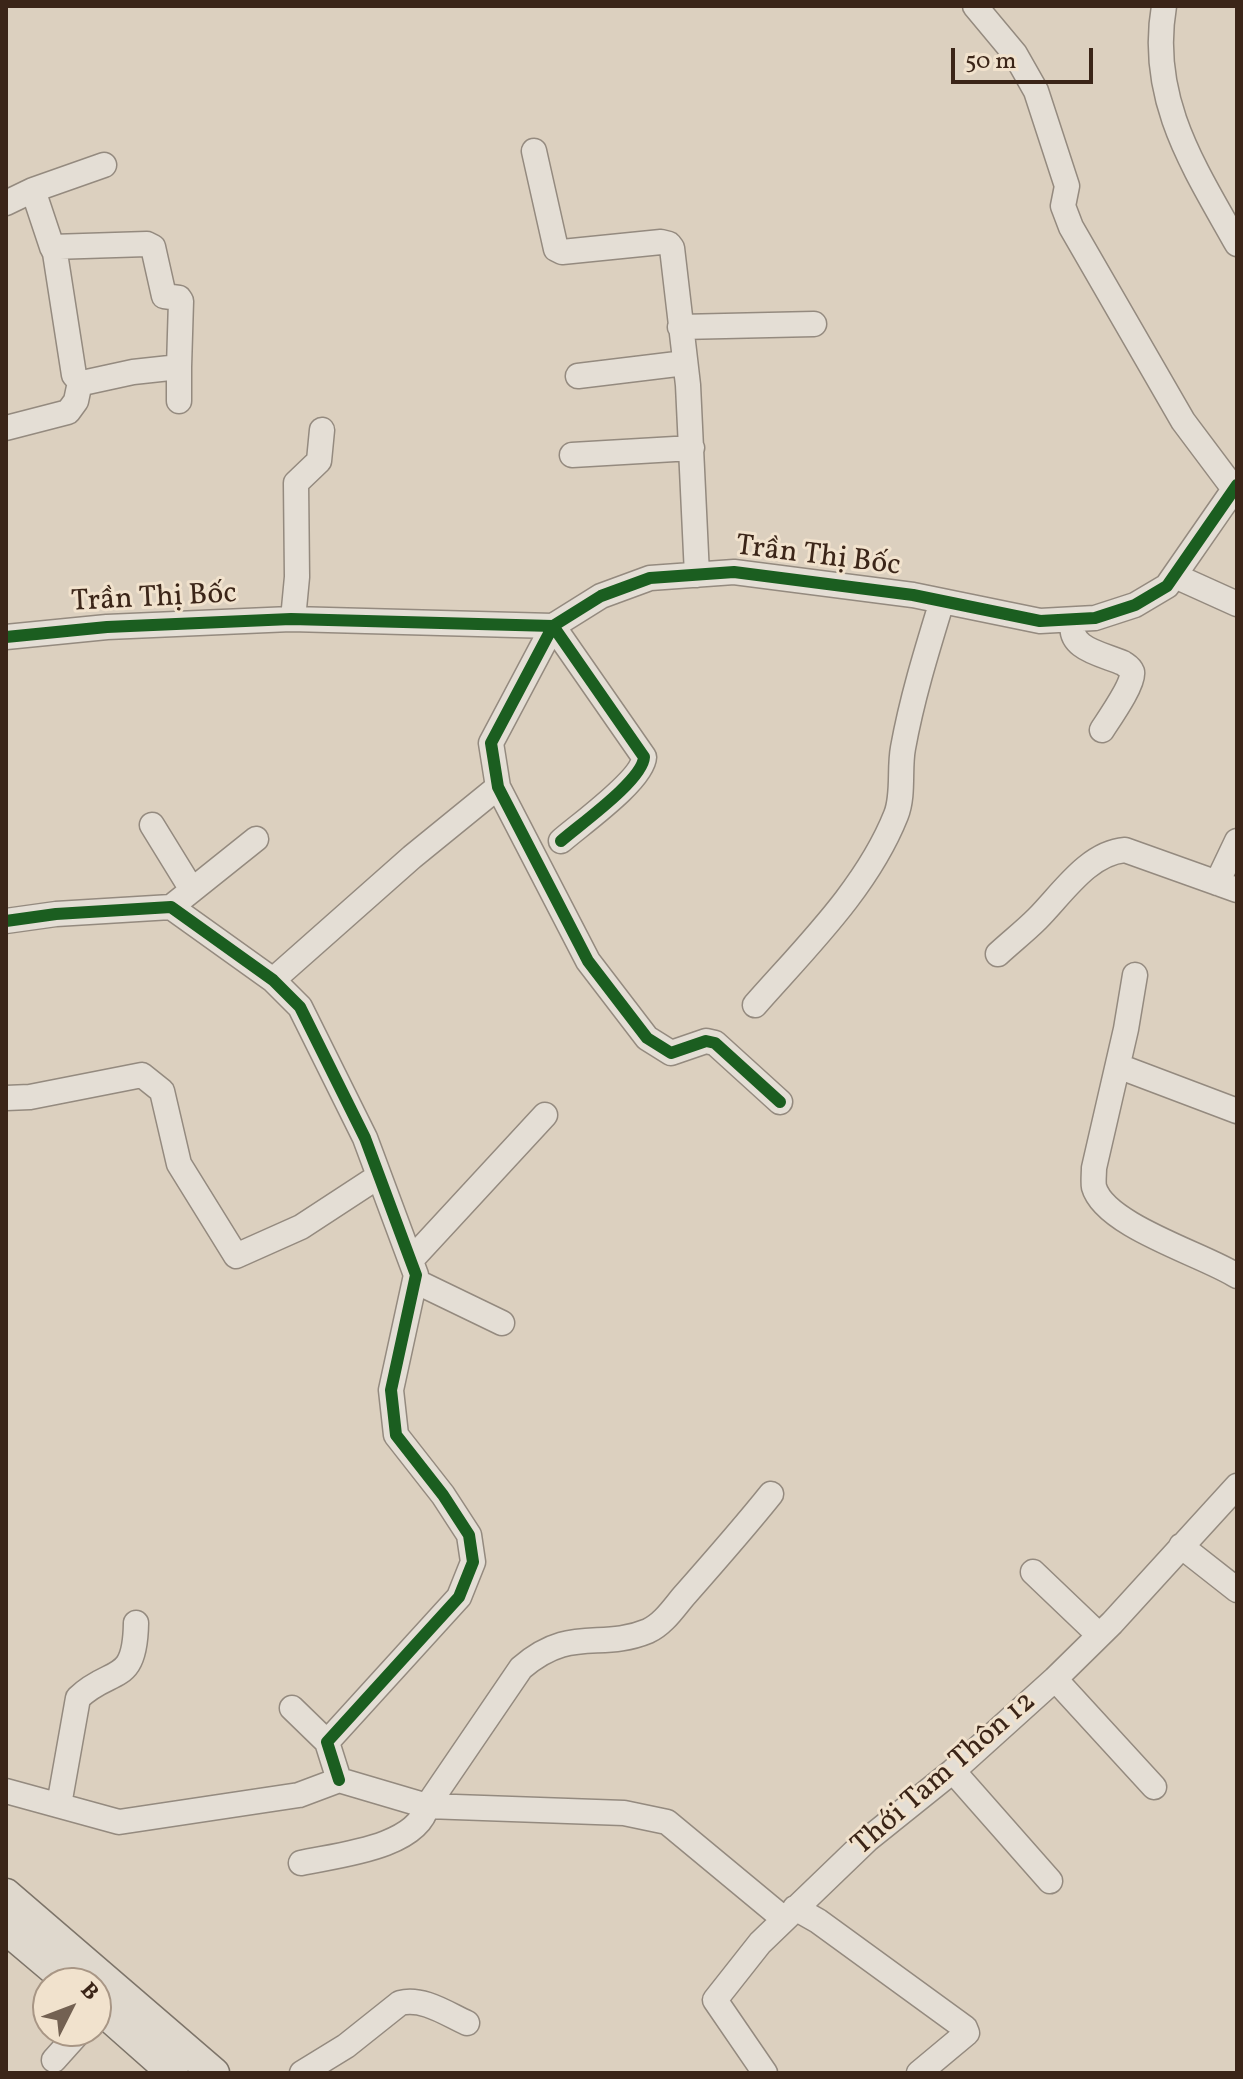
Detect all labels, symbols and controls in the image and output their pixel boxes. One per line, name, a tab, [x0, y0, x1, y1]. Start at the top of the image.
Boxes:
scale bar	[955, 32, 1097, 82]
text: 50 m	[965, 45, 1017, 79]
street label: Trần Thị Bốc	[734, 530, 902, 586]
street label: Trần Thị Bốc	[70, 578, 238, 622]
street label: Thới Tam Thôn 12	[845, 1685, 1045, 1865]
north arrow	[32, 1967, 112, 2047]
text: B	[72, 1976, 105, 2008]

